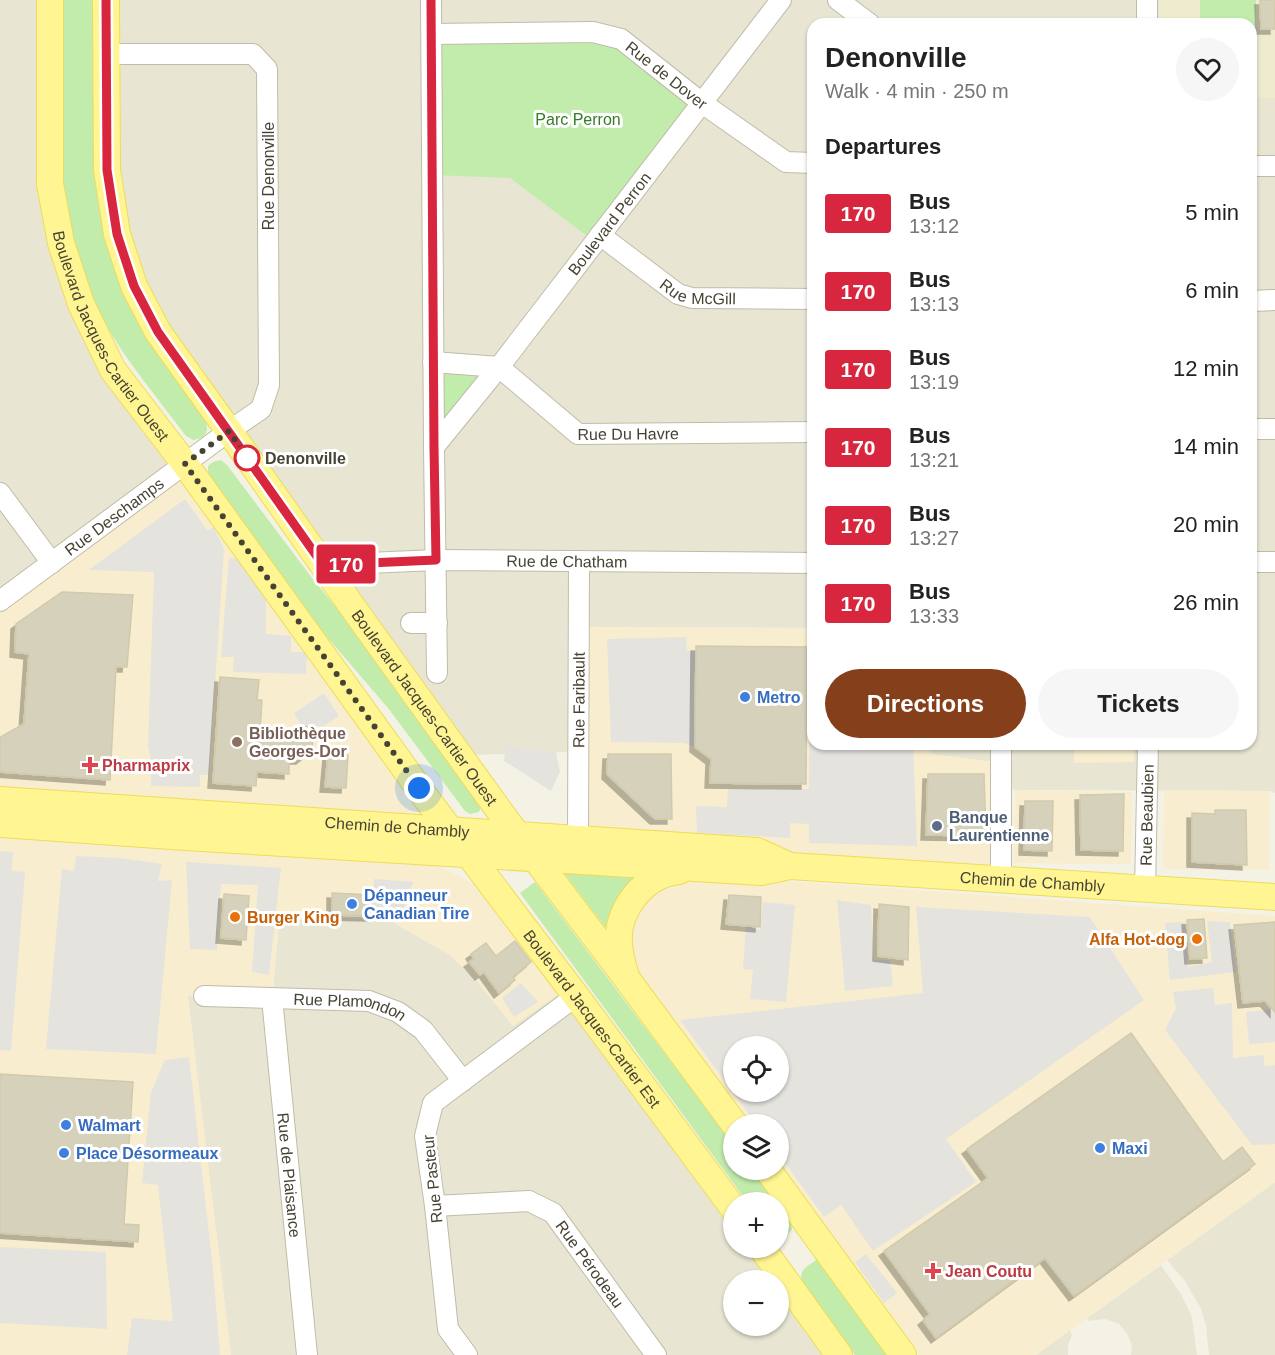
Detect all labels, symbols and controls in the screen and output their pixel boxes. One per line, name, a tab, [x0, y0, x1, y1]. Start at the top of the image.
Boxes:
street label: Rue de Dover	[622, 38, 711, 113]
button: heart	[1176, 38, 1239, 101]
text: Denonville	[825, 42, 967, 73]
text: Walk · 4 min · 250 m	[825, 80, 1009, 102]
park label: Parc Perron	[535, 111, 621, 128]
street label: Rue Denonville	[260, 122, 277, 230]
text: Departures	[825, 134, 941, 159]
street label: Boulevard Perron	[565, 169, 654, 278]
text: Bus	[909, 189, 951, 214]
text: 5 min	[1185, 200, 1239, 225]
text: 170	[840, 202, 876, 225]
text: 13:12	[909, 215, 959, 237]
street label: Boulevard Jacques-Cartier Ouest	[50, 229, 172, 445]
text: Bus	[909, 267, 951, 292]
street label: Rue McGill	[657, 276, 736, 307]
text: 6 min	[1185, 278, 1239, 303]
text: 170	[840, 280, 876, 303]
text: 13:13	[909, 293, 959, 315]
text: Bus	[909, 345, 951, 370]
text: 12 min	[1173, 356, 1239, 381]
text: 170	[840, 358, 876, 381]
text: 13:19	[909, 371, 959, 393]
text: Bus	[909, 423, 951, 448]
street label: Rue Du Havre	[577, 425, 679, 443]
text: 14 min	[1173, 434, 1239, 459]
text: 170	[840, 436, 876, 459]
marker: Denonville	[234, 445, 260, 471]
text: 13:21	[909, 449, 959, 471]
place label: Denonville	[265, 450, 346, 467]
street label: Rue Deschamps	[62, 475, 167, 559]
text: Bus	[909, 501, 951, 526]
text: 20 min	[1173, 512, 1239, 537]
text: 170	[840, 514, 876, 537]
text: 13:27	[909, 527, 959, 549]
line badge: 170	[312, 544, 380, 584]
text: 170	[328, 553, 364, 576]
street label: Rue de Chatham	[506, 553, 627, 571]
text: Bus	[909, 579, 951, 604]
text: 26 min	[1173, 590, 1239, 615]
text: 170	[840, 592, 876, 615]
text: 13:33	[909, 605, 959, 627]
street label: Boulevard Jacques-Cartier Ouest	[348, 607, 501, 809]
street label: Rue Faribault	[570, 651, 588, 748]
button: Directions	[825, 669, 1026, 738]
button: Tickets	[1038, 669, 1239, 738]
place label: Metro	[757, 689, 801, 706]
marker: Metro	[738, 690, 752, 704]
place label: Bibliothèque Georges-Dor	[249, 725, 347, 760]
marker: Bibliothèque Georges-Dor	[230, 735, 244, 749]
place label: Pharmaprix	[102, 757, 190, 774]
marker: Pharmaprix	[83, 758, 97, 772]
street label: Rue Beaubien	[1137, 764, 1157, 866]
your location	[404, 773, 434, 803]
place label: Banque Laurentienne	[949, 809, 1050, 844]
street label: Chemin de Chambly	[324, 814, 470, 841]
marker: Banque Laurentienne	[930, 819, 944, 833]
street label: Chemin de Chambly	[959, 869, 1105, 895]
place label: Dépanneur Canadian Tire	[364, 887, 470, 922]
marker: Dépanneur Canadian Tire	[345, 897, 359, 911]
place label: Burger King	[247, 909, 339, 926]
marker: Burger King	[228, 910, 242, 924]
street label: Boulevard Jacques-Cartier Est	[520, 927, 664, 1111]
place label: Alfa Hot-dog	[1089, 931, 1185, 948]
marker: Alfa Hot-dog	[1190, 932, 1204, 946]
street label: Rue Plamondon	[293, 991, 409, 1024]
map controls	[723, 1036, 789, 1336]
button: locate	[723, 1036, 789, 1102]
street label: Rue de Plaisance	[274, 1112, 303, 1239]
button: layers	[723, 1114, 789, 1180]
place label: Walmart	[78, 1117, 141, 1134]
marker: Walmart	[59, 1118, 73, 1132]
street label: Rue Pasteur	[419, 1133, 446, 1224]
place label: Maxi	[1112, 1140, 1148, 1157]
marker: Maxi	[1093, 1141, 1107, 1155]
place label: Place Désormeaux	[76, 1145, 218, 1162]
marker: Place Désormeaux	[57, 1146, 71, 1160]
button: +	[723, 1192, 789, 1258]
street label: Rue Pérodeau	[552, 1218, 627, 1311]
place label: Jean Coutu	[945, 1263, 1032, 1280]
marker: Jean Coutu	[926, 1264, 940, 1278]
button: −	[723, 1270, 789, 1336]

